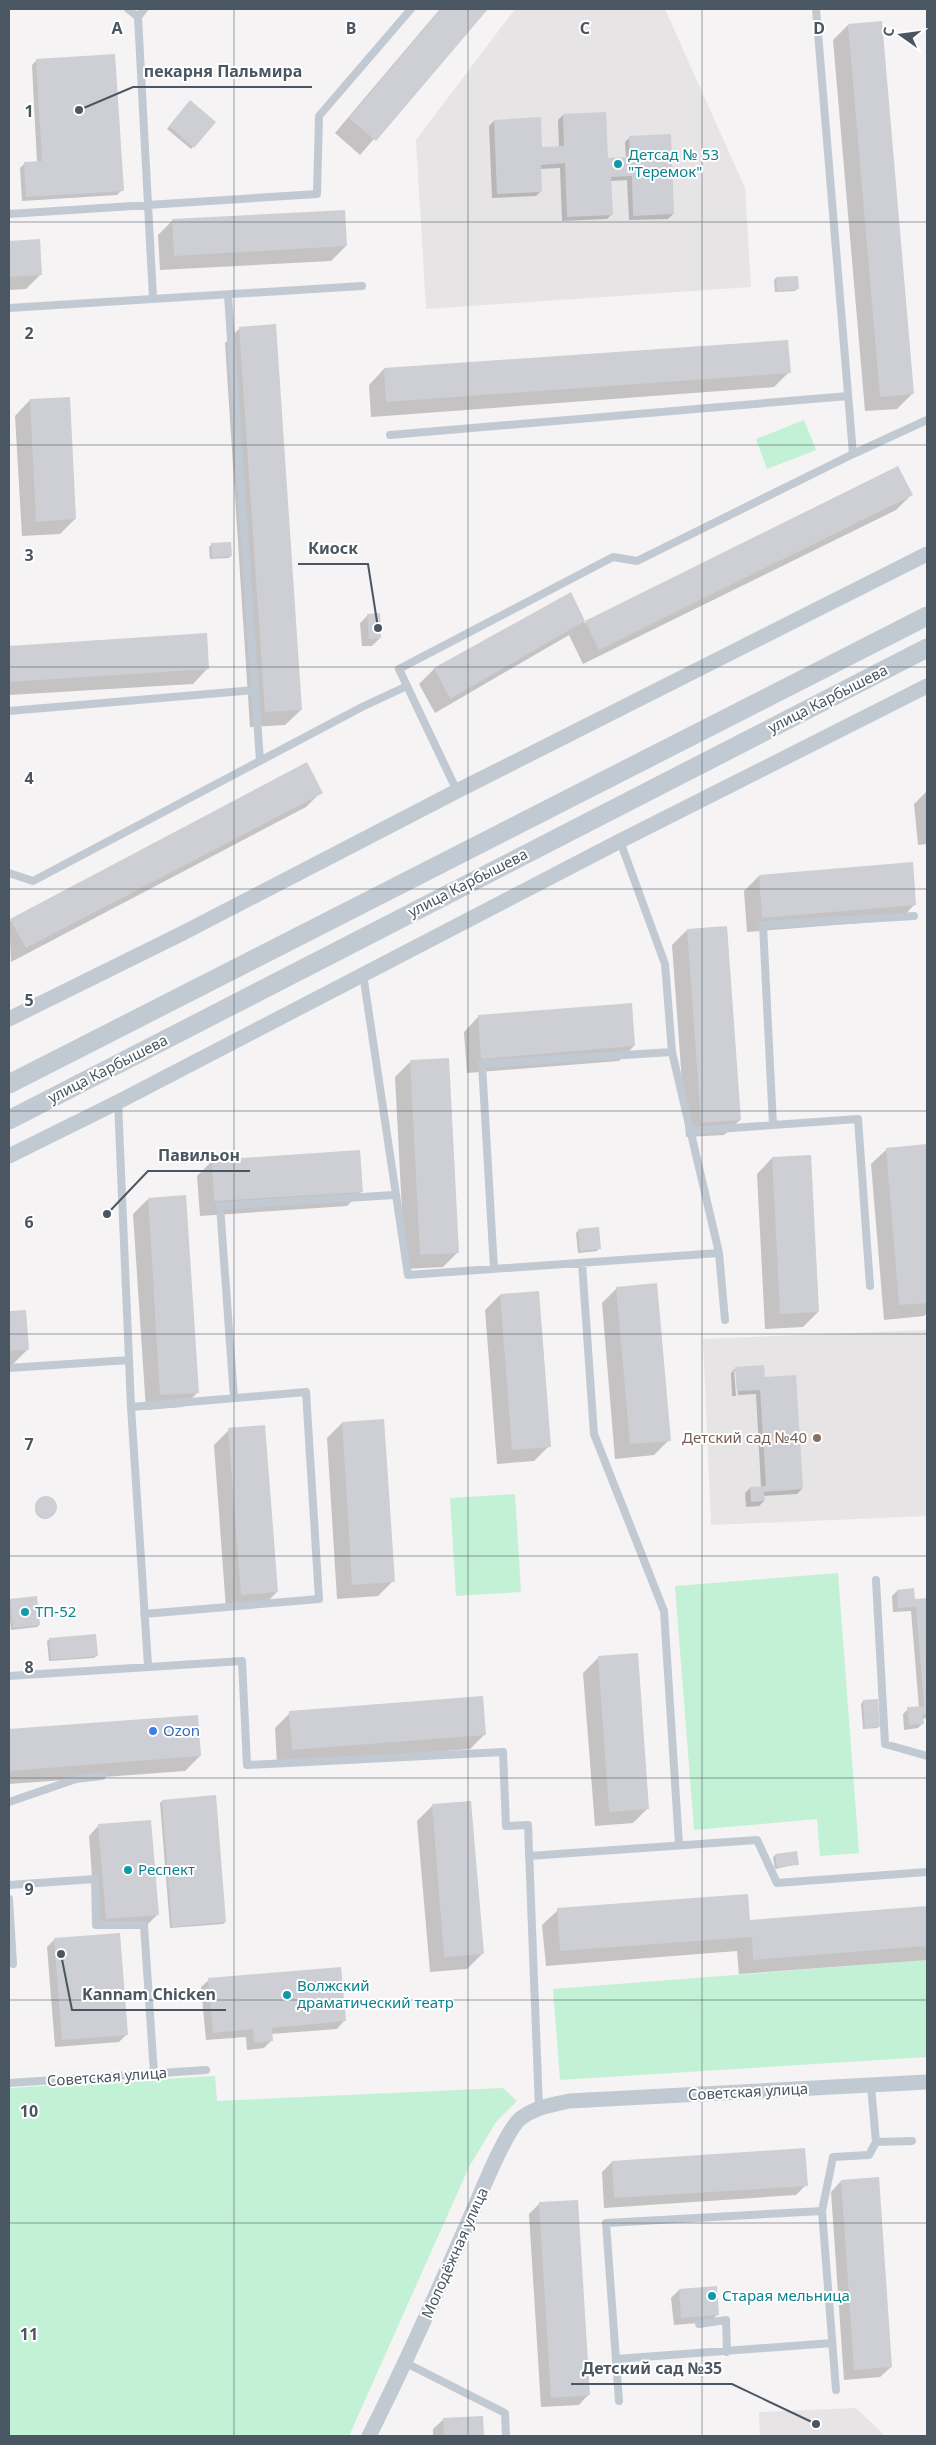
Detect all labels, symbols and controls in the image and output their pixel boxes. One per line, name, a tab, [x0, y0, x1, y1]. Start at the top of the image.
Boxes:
north arrow	[876, 10, 926, 60]
text: A	[111, 17, 123, 39]
text: B	[346, 17, 356, 39]
text: C	[580, 17, 590, 39]
text: D	[813, 17, 825, 39]
text: С	[878, 25, 898, 38]
callout: пекарня Пальмира	[133, 56, 312, 87]
text: пекарня Пальмира	[144, 60, 302, 82]
text: 1	[24, 100, 34, 122]
place label: Детсад № 53 "Теремок"	[628, 144, 719, 181]
marker: Детсад № 53 "Теремок"	[612, 158, 624, 170]
text: 2	[24, 322, 34, 344]
callout: Киоск	[298, 533, 368, 564]
text: Киоск	[308, 537, 358, 559]
text: 3	[24, 544, 34, 566]
street label: улица Карбышева	[764, 659, 891, 737]
text: 4	[24, 767, 34, 789]
street label: улица Карбышева	[404, 843, 531, 921]
text: 5	[24, 989, 34, 1011]
street label: улица Карбышева	[44, 1029, 171, 1107]
callout: Павильон	[148, 1140, 250, 1171]
text: Павильон	[158, 1144, 240, 1166]
text: 6	[24, 1211, 34, 1233]
place label: Детский сад №40	[682, 1427, 807, 1447]
marker: Детский сад №40	[811, 1432, 823, 1444]
text: 7	[24, 1433, 34, 1455]
place label: ТП-52	[35, 1601, 76, 1621]
marker: ТП-52	[19, 1606, 31, 1618]
text: 8	[24, 1656, 34, 1678]
place label: Ozon	[163, 1720, 200, 1740]
marker: Ozon	[147, 1725, 159, 1737]
place label: Респект	[138, 1859, 195, 1879]
marker: Респект	[122, 1864, 134, 1876]
text: 9	[24, 1878, 34, 1900]
place label: Волжский драматический театр	[297, 1975, 454, 2012]
callout: Kannam Chicken	[72, 1979, 226, 2010]
text: Kannam Chicken	[82, 1983, 216, 2005]
marker: Волжский драматический театр	[281, 1989, 293, 2001]
street label: Советская улица	[46, 2062, 168, 2090]
street label: Советская улица	[687, 2078, 809, 2104]
text: 10	[20, 2100, 38, 2122]
street label: Молодёжная улица	[416, 2184, 492, 2321]
place label: Старая мельница	[722, 2285, 850, 2305]
marker: Старая мельница	[706, 2290, 718, 2302]
text: 11	[20, 2323, 38, 2345]
callout: Детский сад №35	[571, 2353, 732, 2384]
text: Детский сад №35	[582, 2357, 722, 2379]

